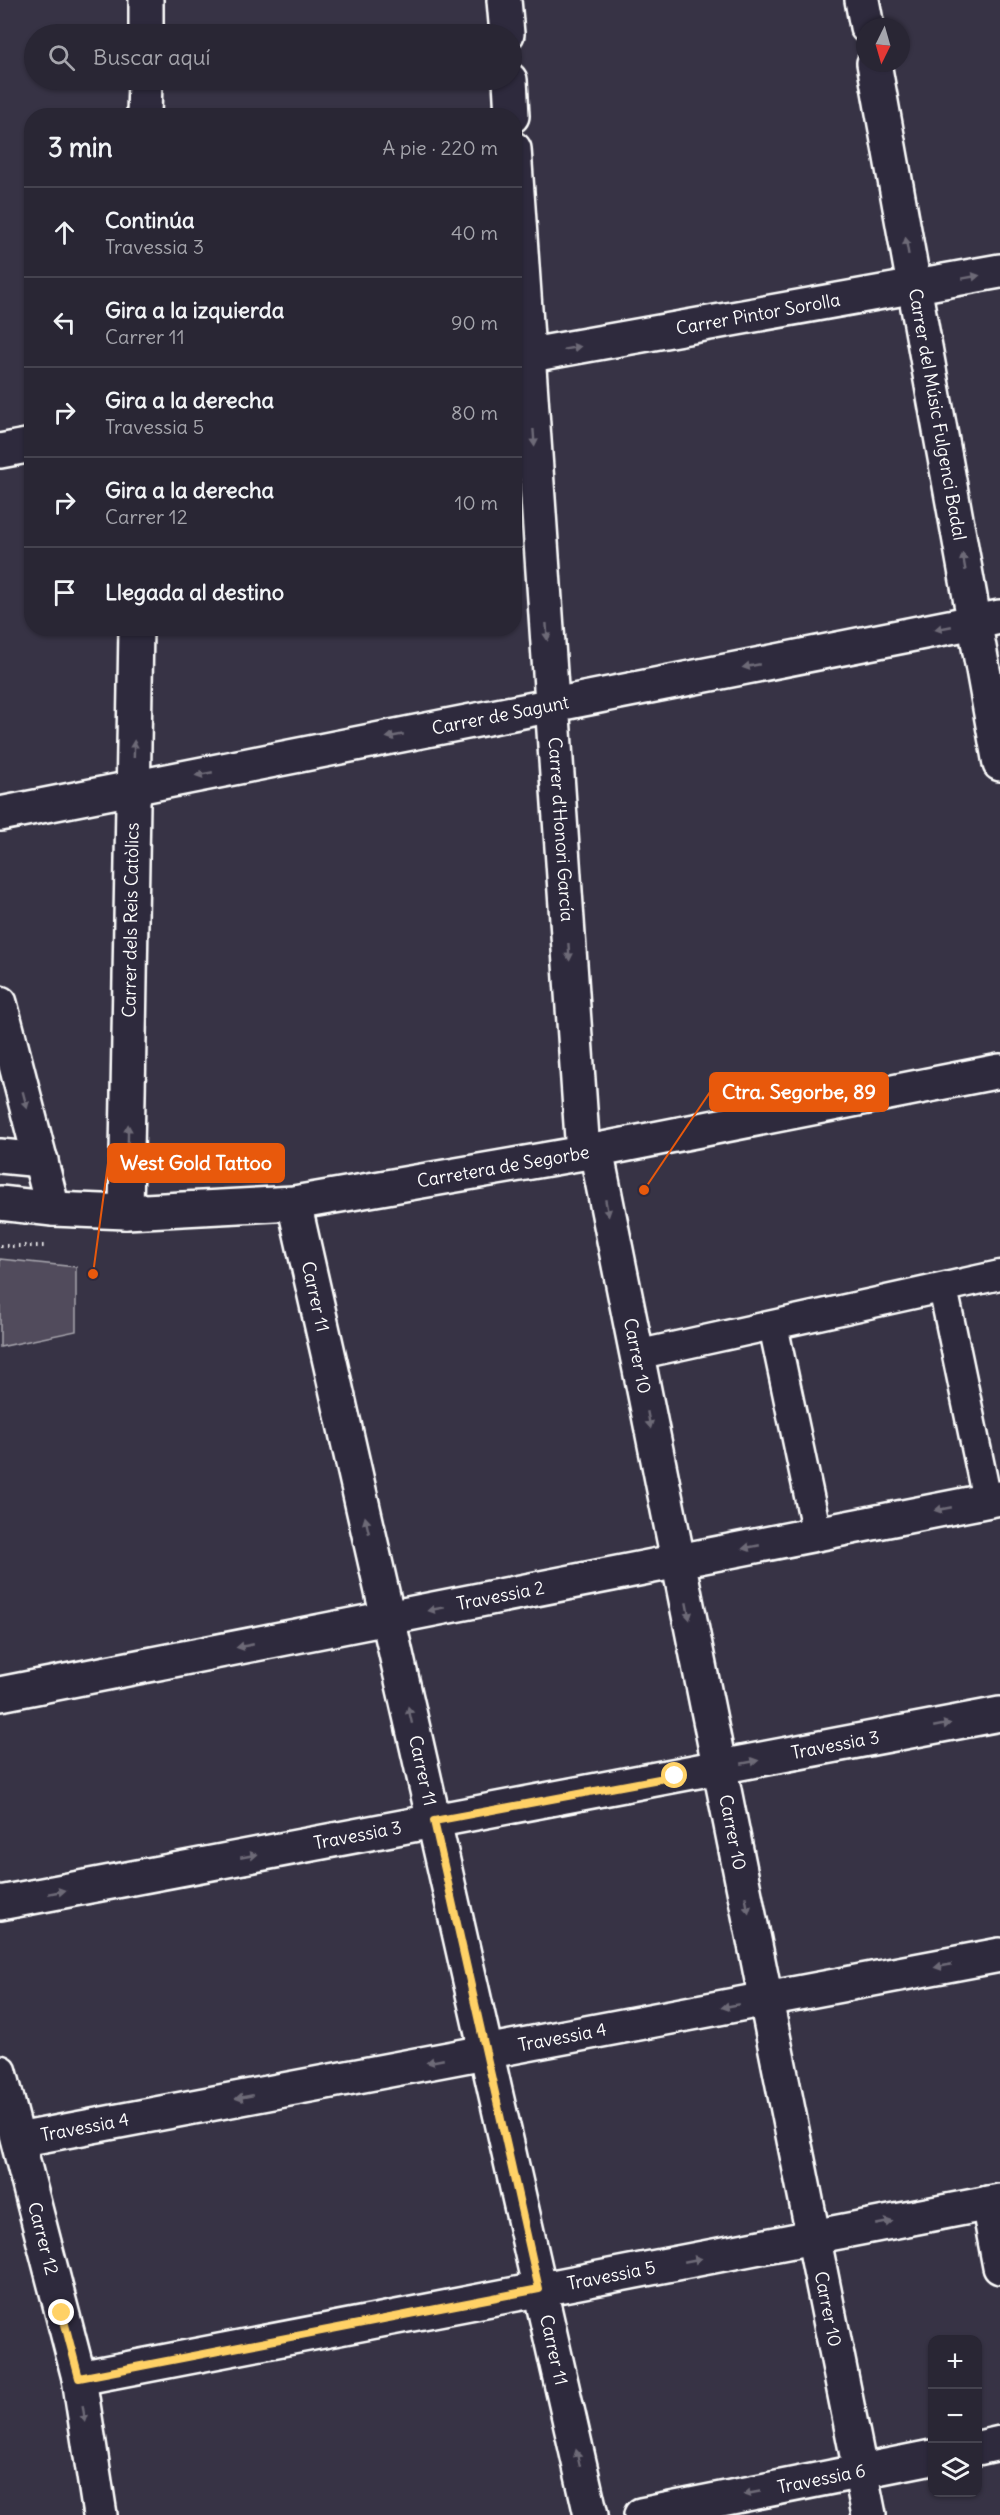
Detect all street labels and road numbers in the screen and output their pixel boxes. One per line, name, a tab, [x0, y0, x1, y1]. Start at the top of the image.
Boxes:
street label: Carrer del Músic Fulgenci Badal	[904, 286, 972, 542]
street label: Carrer Pintor Sorolla	[674, 288, 842, 340]
street label: Carrer de Sagunt	[430, 690, 571, 740]
street label: Carrer d'Honori García	[543, 736, 579, 922]
street label: Carrer dels Reis Catòlics	[117, 822, 144, 1018]
street label: Carretera de Segorbe	[415, 1140, 591, 1193]
street label: Carrer 11	[297, 1259, 335, 1334]
street label: Carrer 10	[619, 1316, 656, 1396]
street label: Travessia 2	[455, 1576, 546, 1615]
street label: Travessia 3	[789, 1725, 881, 1764]
street label: Carrer 11	[404, 1733, 442, 1808]
street label: Carrer 10	[714, 1793, 752, 1872]
street label: Travessia 3	[312, 1815, 404, 1855]
street label: Travessia 4	[516, 2017, 608, 2057]
street label: Travessia 4	[39, 2107, 131, 2147]
street label: Carrer 12	[23, 2199, 64, 2278]
street label: Travessia 5	[565, 2255, 657, 2295]
street label: Carrer 10	[810, 2269, 847, 2349]
street label: Carrer 11	[535, 2312, 573, 2387]
street label: Travessia 6	[775, 2459, 867, 2499]

